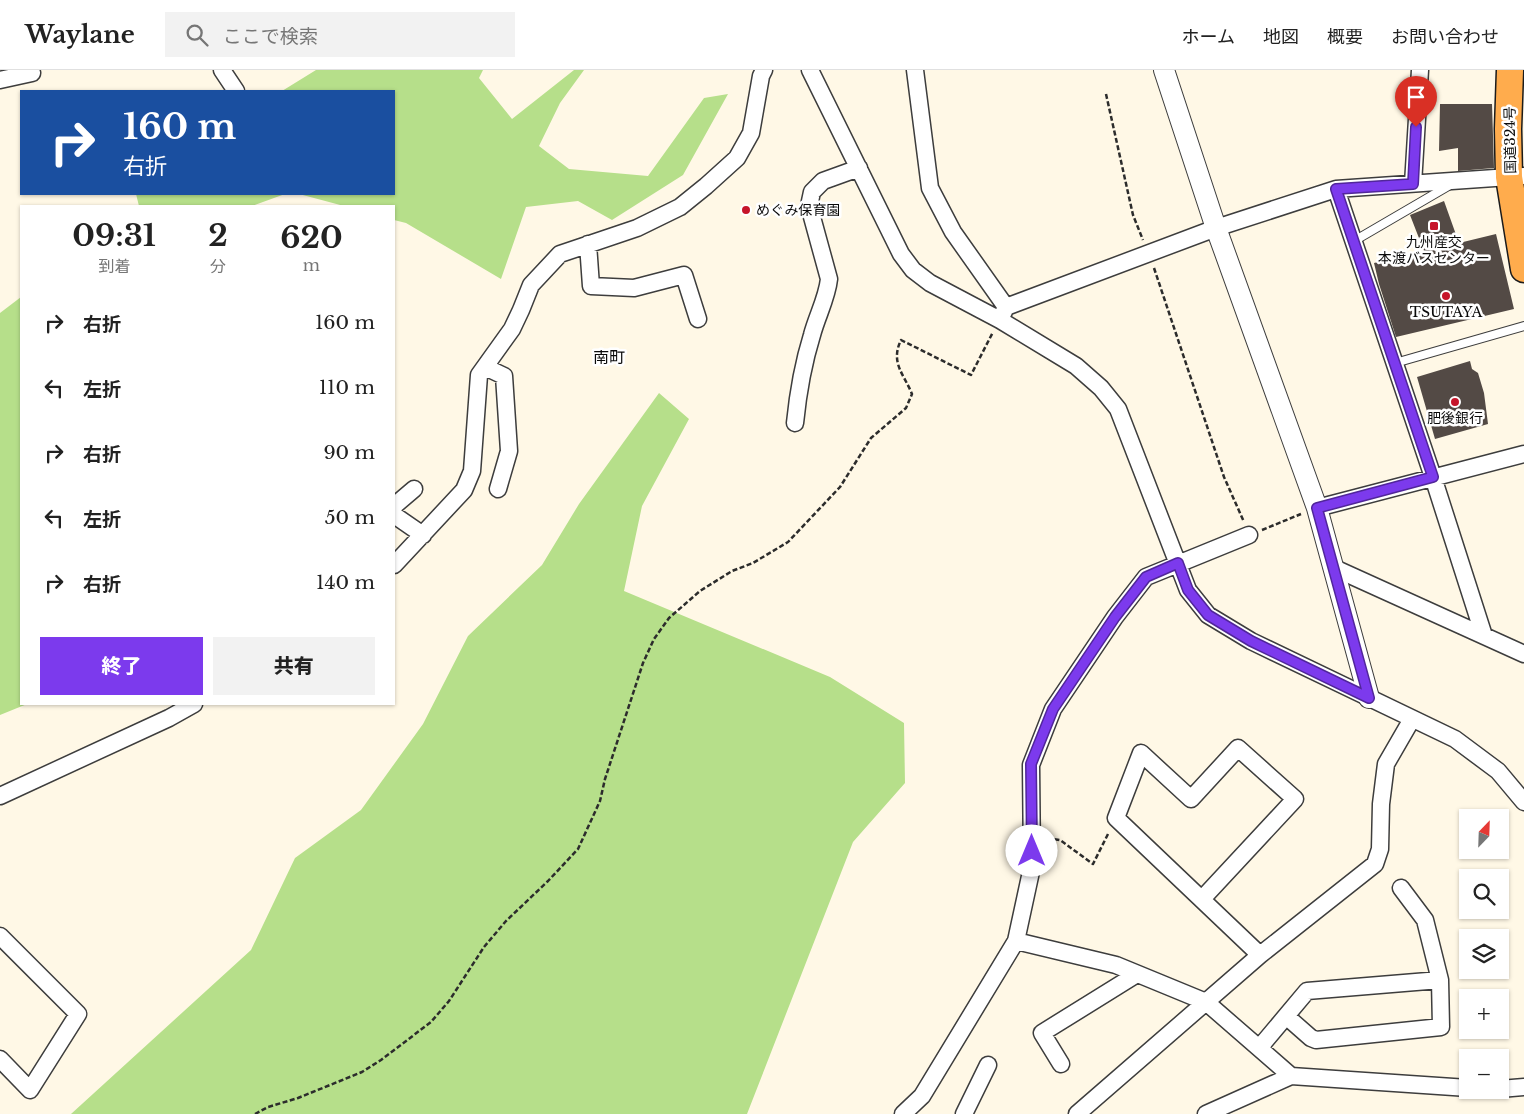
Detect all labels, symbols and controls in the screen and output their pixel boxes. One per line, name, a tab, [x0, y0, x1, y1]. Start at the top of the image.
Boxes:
search box	[165, 12, 515, 57]
text: Waylane	[25, 20, 135, 49]
icon: search	[183, 21, 211, 49]
text: ここで検索	[223, 25, 318, 48]
text: ホーム	[1182, 26, 1235, 48]
text: 地図	[1263, 26, 1299, 48]
text: 概要	[1327, 26, 1363, 48]
text: お問い合わせ	[1391, 26, 1499, 48]
pin	[1395, 76, 1437, 127]
icon: arrive	[1402, 83, 1430, 111]
text: 160 m	[123, 105, 236, 148]
street label: 国道324号	[1500, 106, 1520, 174]
icon: right	[40, 110, 105, 175]
text: 右折	[123, 153, 167, 180]
place label: めぐみ保育園	[756, 201, 840, 219]
marker: めぐみ保育園	[740, 204, 752, 216]
text: 09:31	[72, 217, 156, 254]
text: 2	[208, 217, 228, 254]
text: 620	[280, 219, 343, 256]
marker: 九州産交 本渡バスセンター	[1428, 220, 1440, 232]
place label: 九州産交 本渡バスセンター	[1378, 233, 1490, 267]
text: m	[303, 255, 320, 275]
text: 到着	[98, 256, 130, 276]
text: 分	[210, 256, 226, 276]
marker: TSUTAYA	[1440, 290, 1452, 302]
place label: TSUTAYA	[1410, 303, 1482, 321]
icon: right	[40, 309, 68, 337]
text: 160 m	[315, 311, 375, 334]
text: 右折	[83, 313, 121, 336]
district label: 南町	[593, 347, 625, 367]
icon: left	[40, 374, 68, 402]
text: 110 m	[319, 376, 375, 399]
text: 左折	[83, 378, 121, 401]
marker: 肥後銀行	[1449, 396, 1461, 408]
place label: 肥後銀行	[1427, 409, 1483, 427]
icon: right	[40, 439, 68, 467]
text: 90 m	[323, 441, 375, 464]
text: 右折	[83, 443, 121, 466]
icon: left	[40, 504, 68, 532]
text: 50 m	[325, 506, 375, 529]
text: 左折	[83, 508, 121, 531]
icon: right	[40, 569, 68, 597]
text: 140 m	[316, 571, 375, 594]
text: 右折	[83, 573, 121, 596]
button: 終了	[40, 637, 203, 695]
button: 共有	[213, 637, 375, 695]
north arrow	[1459, 809, 1509, 859]
map controls	[1459, 809, 1509, 1099]
position arrow	[1005, 824, 1057, 876]
button: search	[1459, 869, 1509, 919]
button: layers	[1459, 929, 1509, 979]
button: +	[1459, 989, 1509, 1039]
button: −	[1459, 1049, 1509, 1099]

